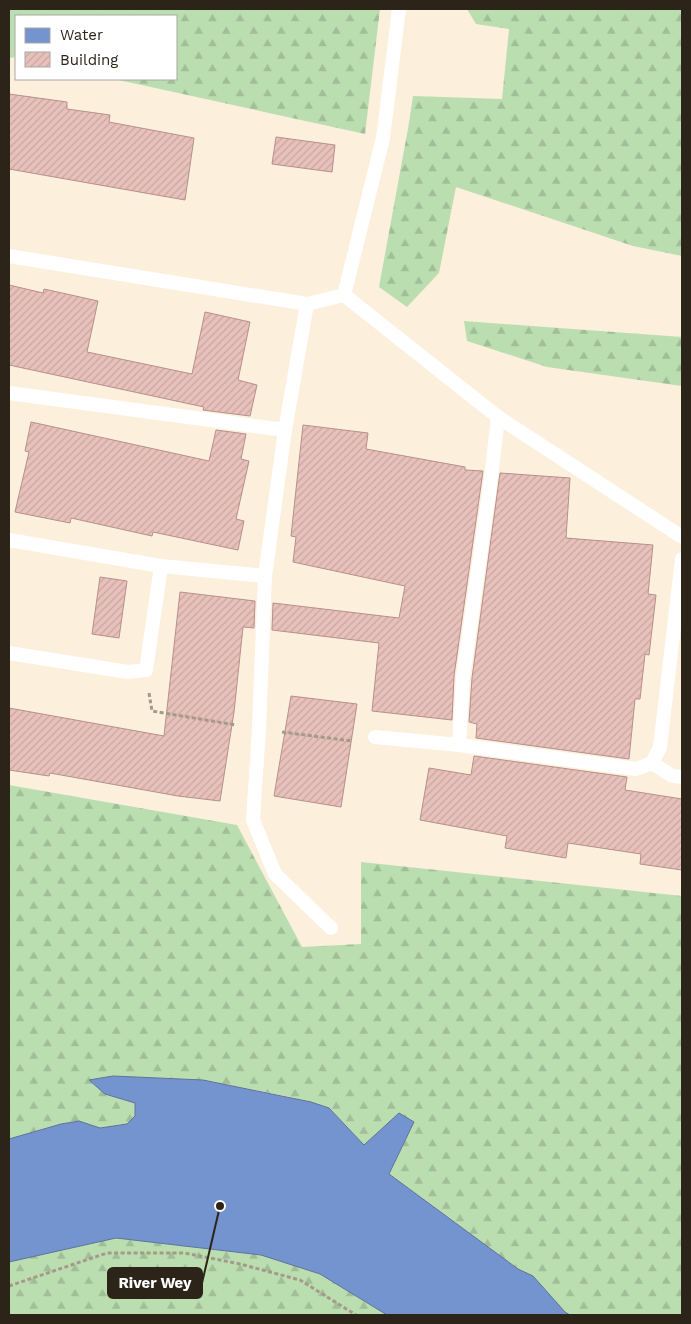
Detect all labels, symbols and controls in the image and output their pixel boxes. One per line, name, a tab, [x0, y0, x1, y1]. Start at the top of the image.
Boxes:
legend	[15, 15, 178, 80]
text: Water	[60, 26, 103, 44]
text: Building	[60, 51, 118, 69]
callout: River Wey	[108, 1268, 202, 1298]
text: River Wey	[119, 1274, 192, 1292]

